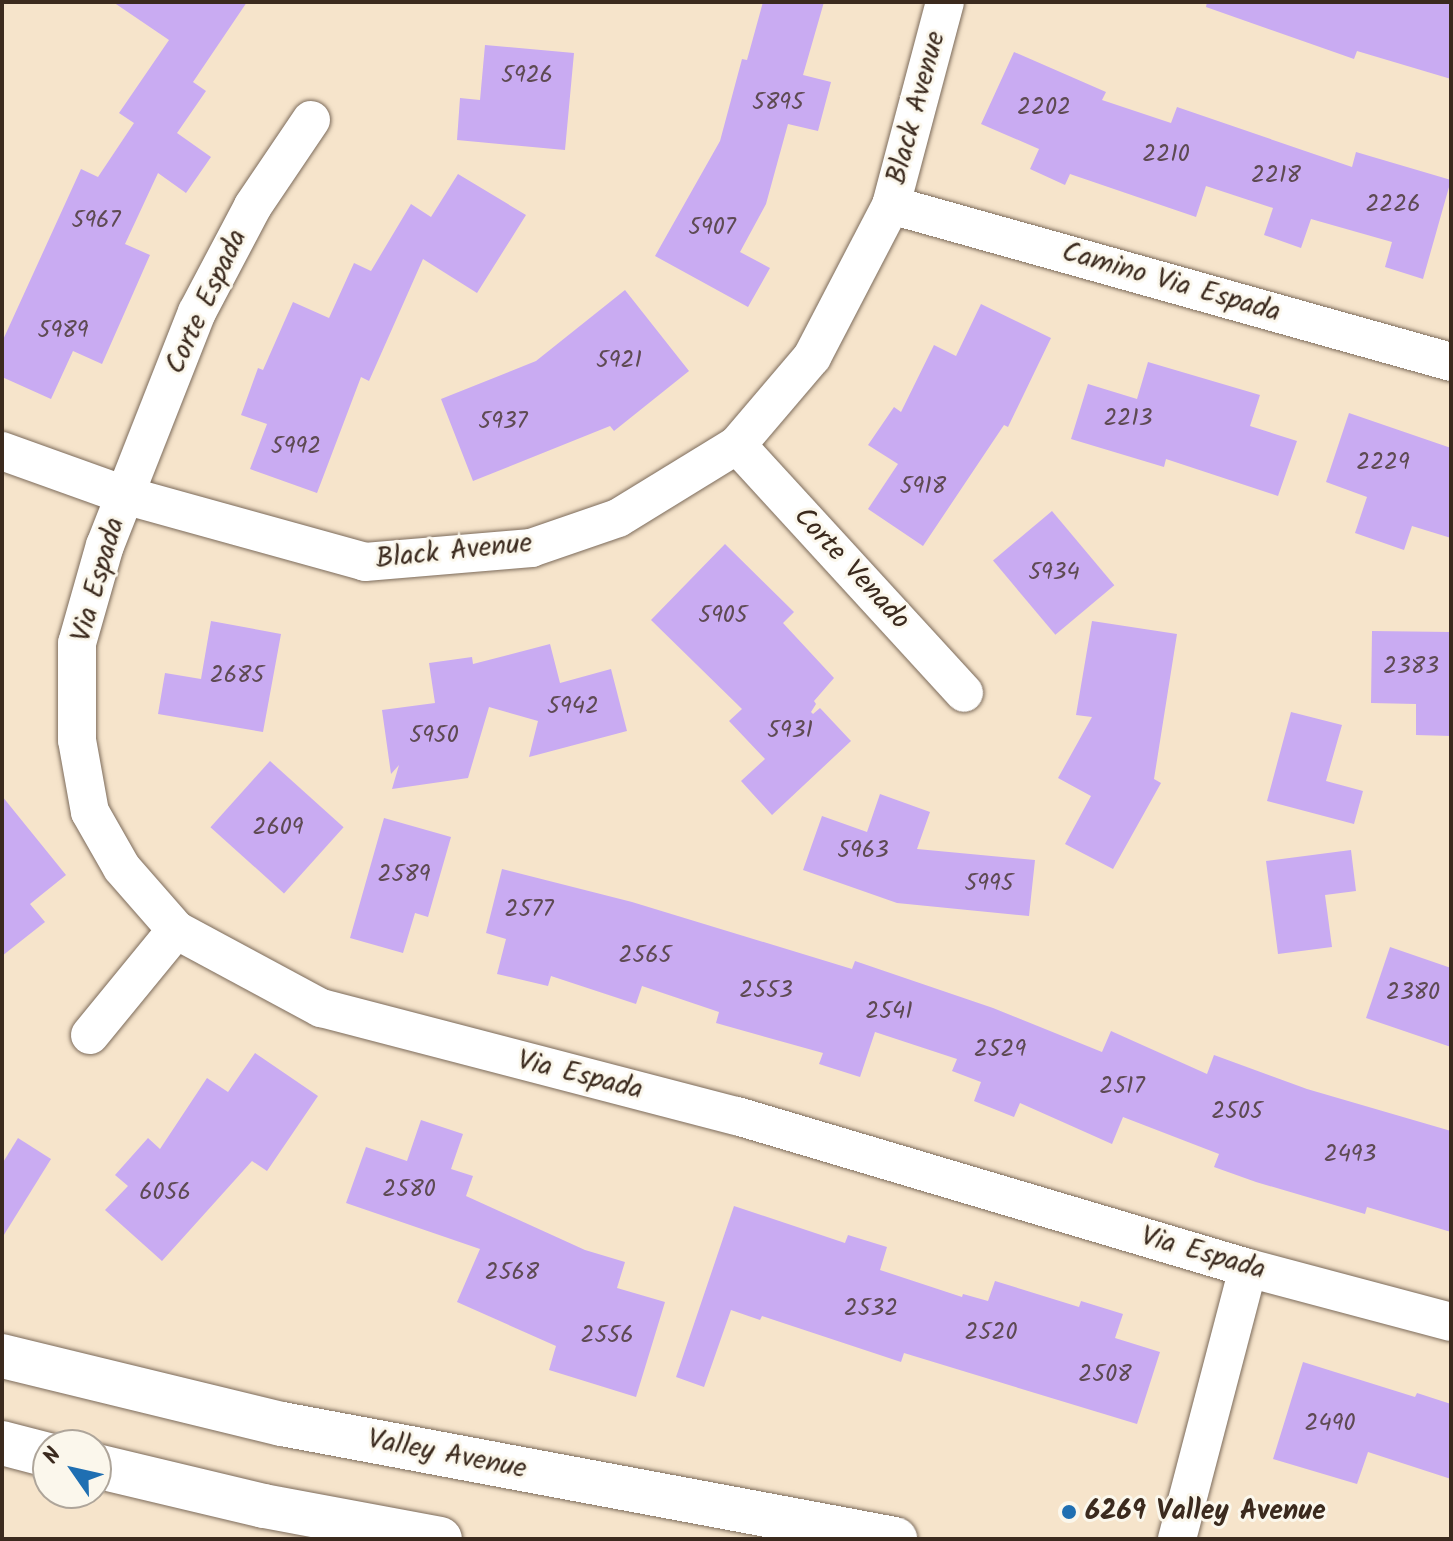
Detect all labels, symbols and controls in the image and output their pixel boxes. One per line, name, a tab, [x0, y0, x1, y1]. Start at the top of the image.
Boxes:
street label: Black Avenue	[880, 28, 954, 188]
house number: 5926	[501, 62, 553, 90]
house number: 5895	[752, 89, 804, 117]
house number: 2202	[1017, 94, 1071, 122]
house number: 2210	[1142, 141, 1190, 169]
house number: 2218	[1251, 162, 1301, 190]
house number: 2226	[1365, 191, 1421, 219]
house number: 5967	[71, 207, 121, 235]
house number: 5907	[688, 214, 736, 242]
street label: Corte Espada	[159, 225, 255, 379]
street label: Camino Via Espada	[1058, 236, 1284, 330]
house number: 5989	[38, 317, 88, 345]
house number: 5921	[596, 347, 642, 375]
house number: 2213	[1103, 405, 1153, 433]
house number: 5937	[478, 408, 528, 436]
house number: 5992	[271, 433, 321, 461]
house number: 2229	[1356, 449, 1410, 477]
house number: 5918	[900, 473, 946, 501]
street label: Corte Venado	[786, 501, 916, 637]
street label: Via Espada	[65, 514, 133, 646]
street label: Black Avenue	[374, 527, 534, 577]
house number: 5934	[1028, 559, 1080, 587]
house number: 5905	[698, 602, 748, 630]
house number: 2383	[1383, 653, 1439, 681]
house number: 2685	[210, 662, 264, 690]
house number: 5942	[547, 693, 599, 721]
house number: 5931	[767, 717, 813, 745]
house number: 5950	[409, 722, 459, 750]
house number: 2609	[253, 814, 303, 842]
house number: 5963	[837, 837, 889, 865]
house number: 2589	[378, 861, 430, 889]
house number: 5995	[964, 870, 1014, 898]
house number: 2577	[505, 896, 553, 924]
house number: 2565	[618, 942, 672, 970]
house number: 2553	[739, 977, 793, 1005]
house number: 2380	[1386, 979, 1440, 1007]
house number: 2541	[865, 998, 913, 1026]
house number: 2529	[974, 1036, 1026, 1064]
street label: Via Espada	[514, 1044, 646, 1108]
house number: 2517	[1099, 1073, 1145, 1101]
house number: 2505	[1211, 1098, 1263, 1126]
house number: 2493	[1324, 1141, 1376, 1169]
house number: 2580	[382, 1176, 436, 1204]
house number: 6056	[139, 1179, 191, 1207]
street label: Via Espada	[1137, 1220, 1269, 1288]
house number: 2568	[485, 1259, 539, 1287]
house number: 2532	[844, 1295, 898, 1323]
house number: 2520	[965, 1319, 1017, 1347]
house number: 2556	[580, 1322, 634, 1350]
house number: 2508	[1078, 1361, 1132, 1389]
house number: 2490	[1305, 1410, 1355, 1438]
street label: Valley Avenue	[365, 1423, 529, 1487]
north arrow	[32, 1429, 112, 1509]
text: N	[35, 1441, 72, 1472]
place label: 6269 Valley Avenue	[1085, 1495, 1326, 1529]
marker: 6269 Valley Avenue	[1060, 1503, 1078, 1521]

